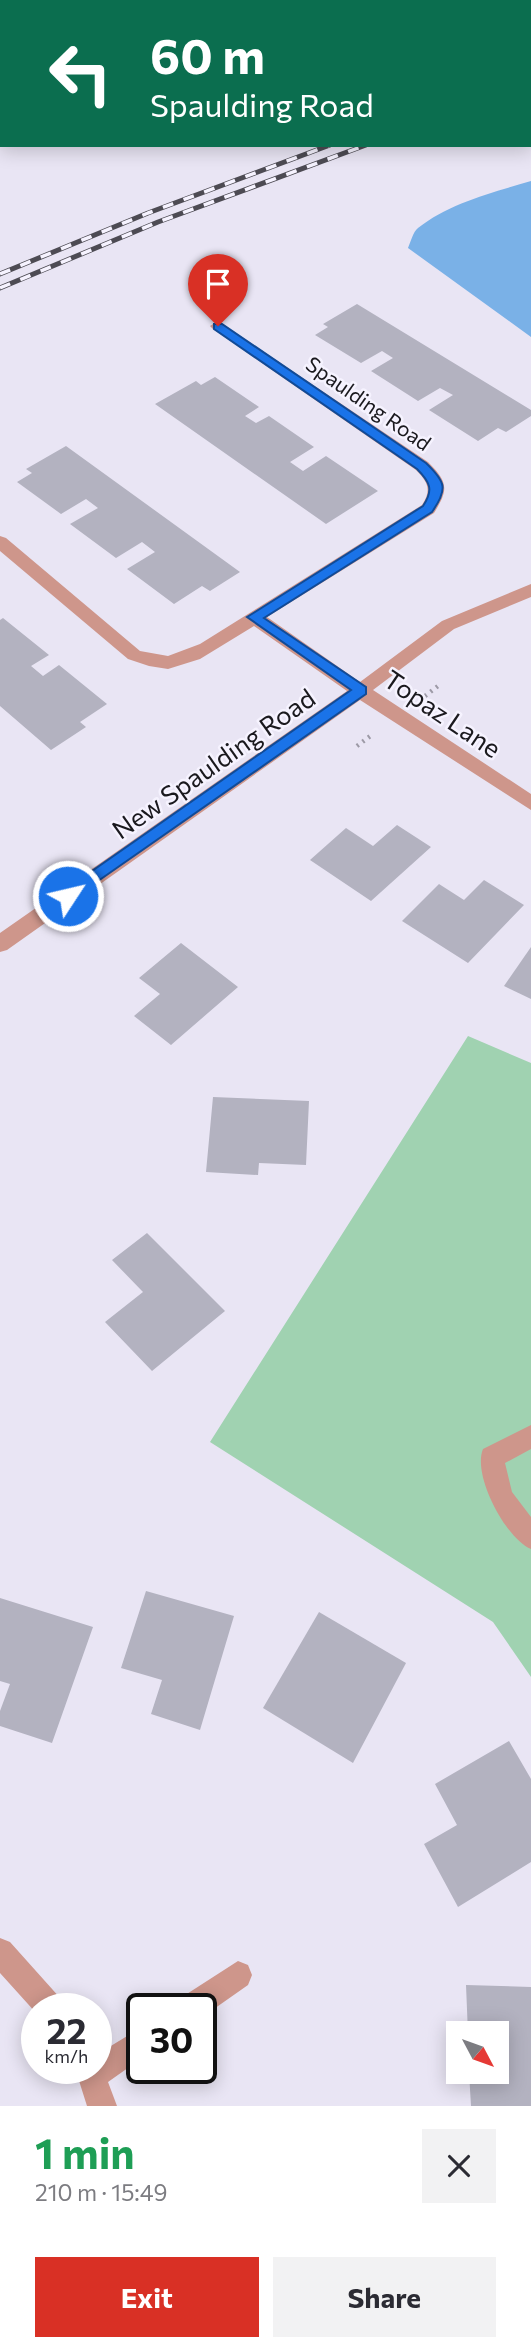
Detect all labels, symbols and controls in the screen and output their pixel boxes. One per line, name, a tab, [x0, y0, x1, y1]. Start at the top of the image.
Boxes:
text: 60 m	[150, 24, 265, 84]
icon: left	[35, 28, 126, 119]
text: Spaulding Road	[150, 84, 374, 124]
pin	[188, 254, 248, 326]
icon: arrive	[199, 265, 237, 303]
street label: Spaulding Road	[302, 351, 436, 455]
street label: Topaz Lane	[379, 663, 507, 763]
street label: New Spaulding Road	[106, 681, 320, 845]
position arrow	[31, 859, 105, 933]
speed limit sign: 30	[126, 1993, 217, 2084]
text: 22	[47, 2008, 86, 2051]
north arrow	[446, 2021, 509, 2084]
map controls	[446, 2021, 509, 2084]
text: km/h	[45, 2045, 88, 2067]
text: 1 min	[35, 2126, 135, 2178]
button: close	[422, 2129, 496, 2203]
text: 210 m · 15:49	[35, 2178, 168, 2206]
button: Exit	[35, 2257, 259, 2337]
button: Share	[273, 2257, 496, 2337]

